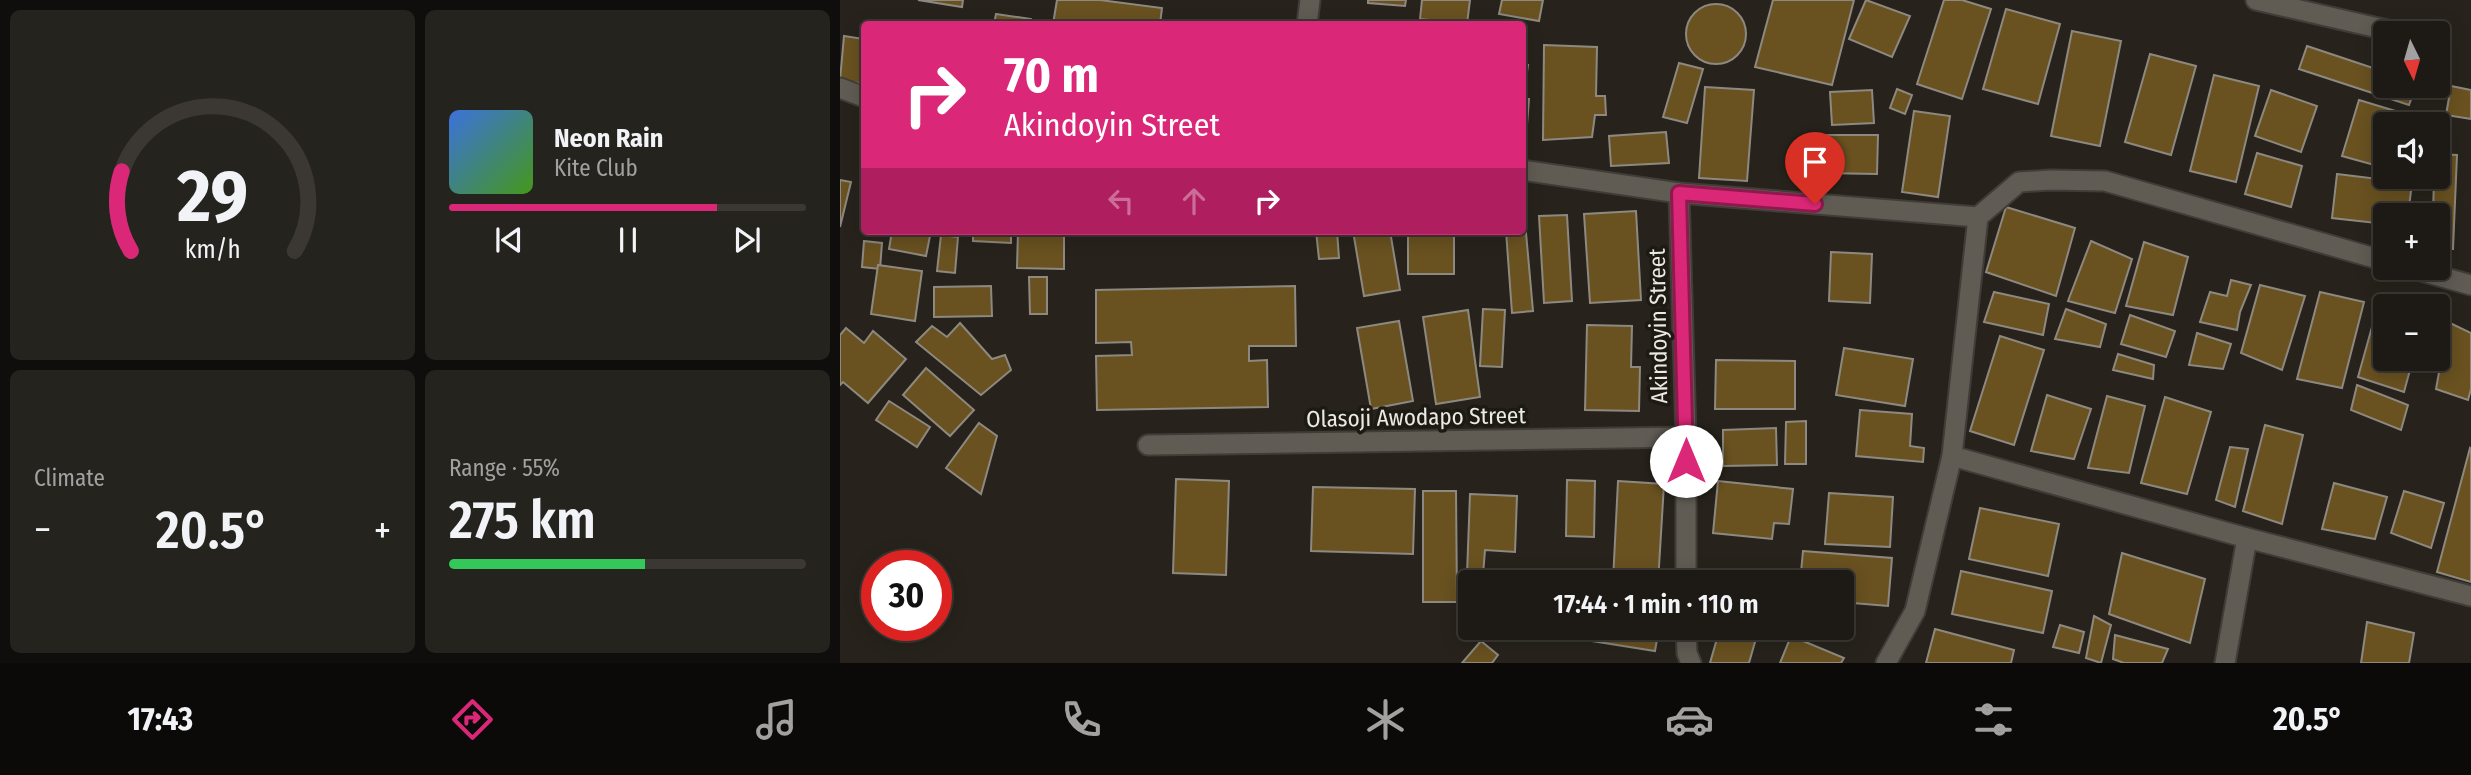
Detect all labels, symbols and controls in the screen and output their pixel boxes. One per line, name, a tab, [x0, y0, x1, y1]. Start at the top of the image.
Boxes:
north arrow	[2373, 21, 2450, 98]
map controls	[2373, 21, 2450, 371]
text: 70 m	[1004, 46, 1099, 105]
icon: right	[889, 49, 980, 140]
text: Akindoyin Street	[1004, 106, 1220, 144]
button: sound	[2373, 112, 2450, 189]
text: Neon Rain	[554, 123, 663, 154]
pin	[1785, 132, 1845, 204]
icon: arrive	[1796, 143, 1834, 181]
text: 29	[176, 153, 248, 240]
text: Kite Club	[554, 154, 638, 182]
icon: left	[1102, 182, 1140, 220]
icon: ahead	[1175, 182, 1213, 220]
icon: right	[1248, 182, 1286, 220]
button: +	[2373, 203, 2450, 280]
icon: previous	[490, 221, 528, 259]
icon: pause	[609, 221, 647, 259]
icon: next	[728, 221, 766, 259]
text: km/h	[185, 235, 240, 265]
street label: Akindoyin Street	[1643, 248, 1673, 404]
button: −	[2373, 294, 2450, 371]
street label: Olasoji Awodapo Street	[1306, 401, 1526, 433]
position arrow	[1649, 424, 1723, 498]
text: Range · 55%	[449, 454, 560, 482]
text: Climate	[34, 464, 105, 492]
text: 275 km	[449, 489, 596, 552]
text: 20.5°	[156, 499, 269, 562]
text: −	[34, 507, 51, 553]
text: +	[374, 507, 391, 553]
speed limit sign: 30	[861, 550, 952, 641]
text: 17:44 · 1 min · 110 m	[1553, 589, 1759, 620]
icon: directions	[448, 695, 497, 744]
icon: music	[752, 695, 801, 744]
icon: phone	[1057, 695, 1106, 744]
icon: climate	[1361, 695, 1410, 744]
icon: car	[1665, 695, 1714, 744]
icon: filters	[1969, 695, 2018, 744]
text: 17:43	[128, 700, 193, 738]
text: 20.5°	[2273, 700, 2343, 738]

